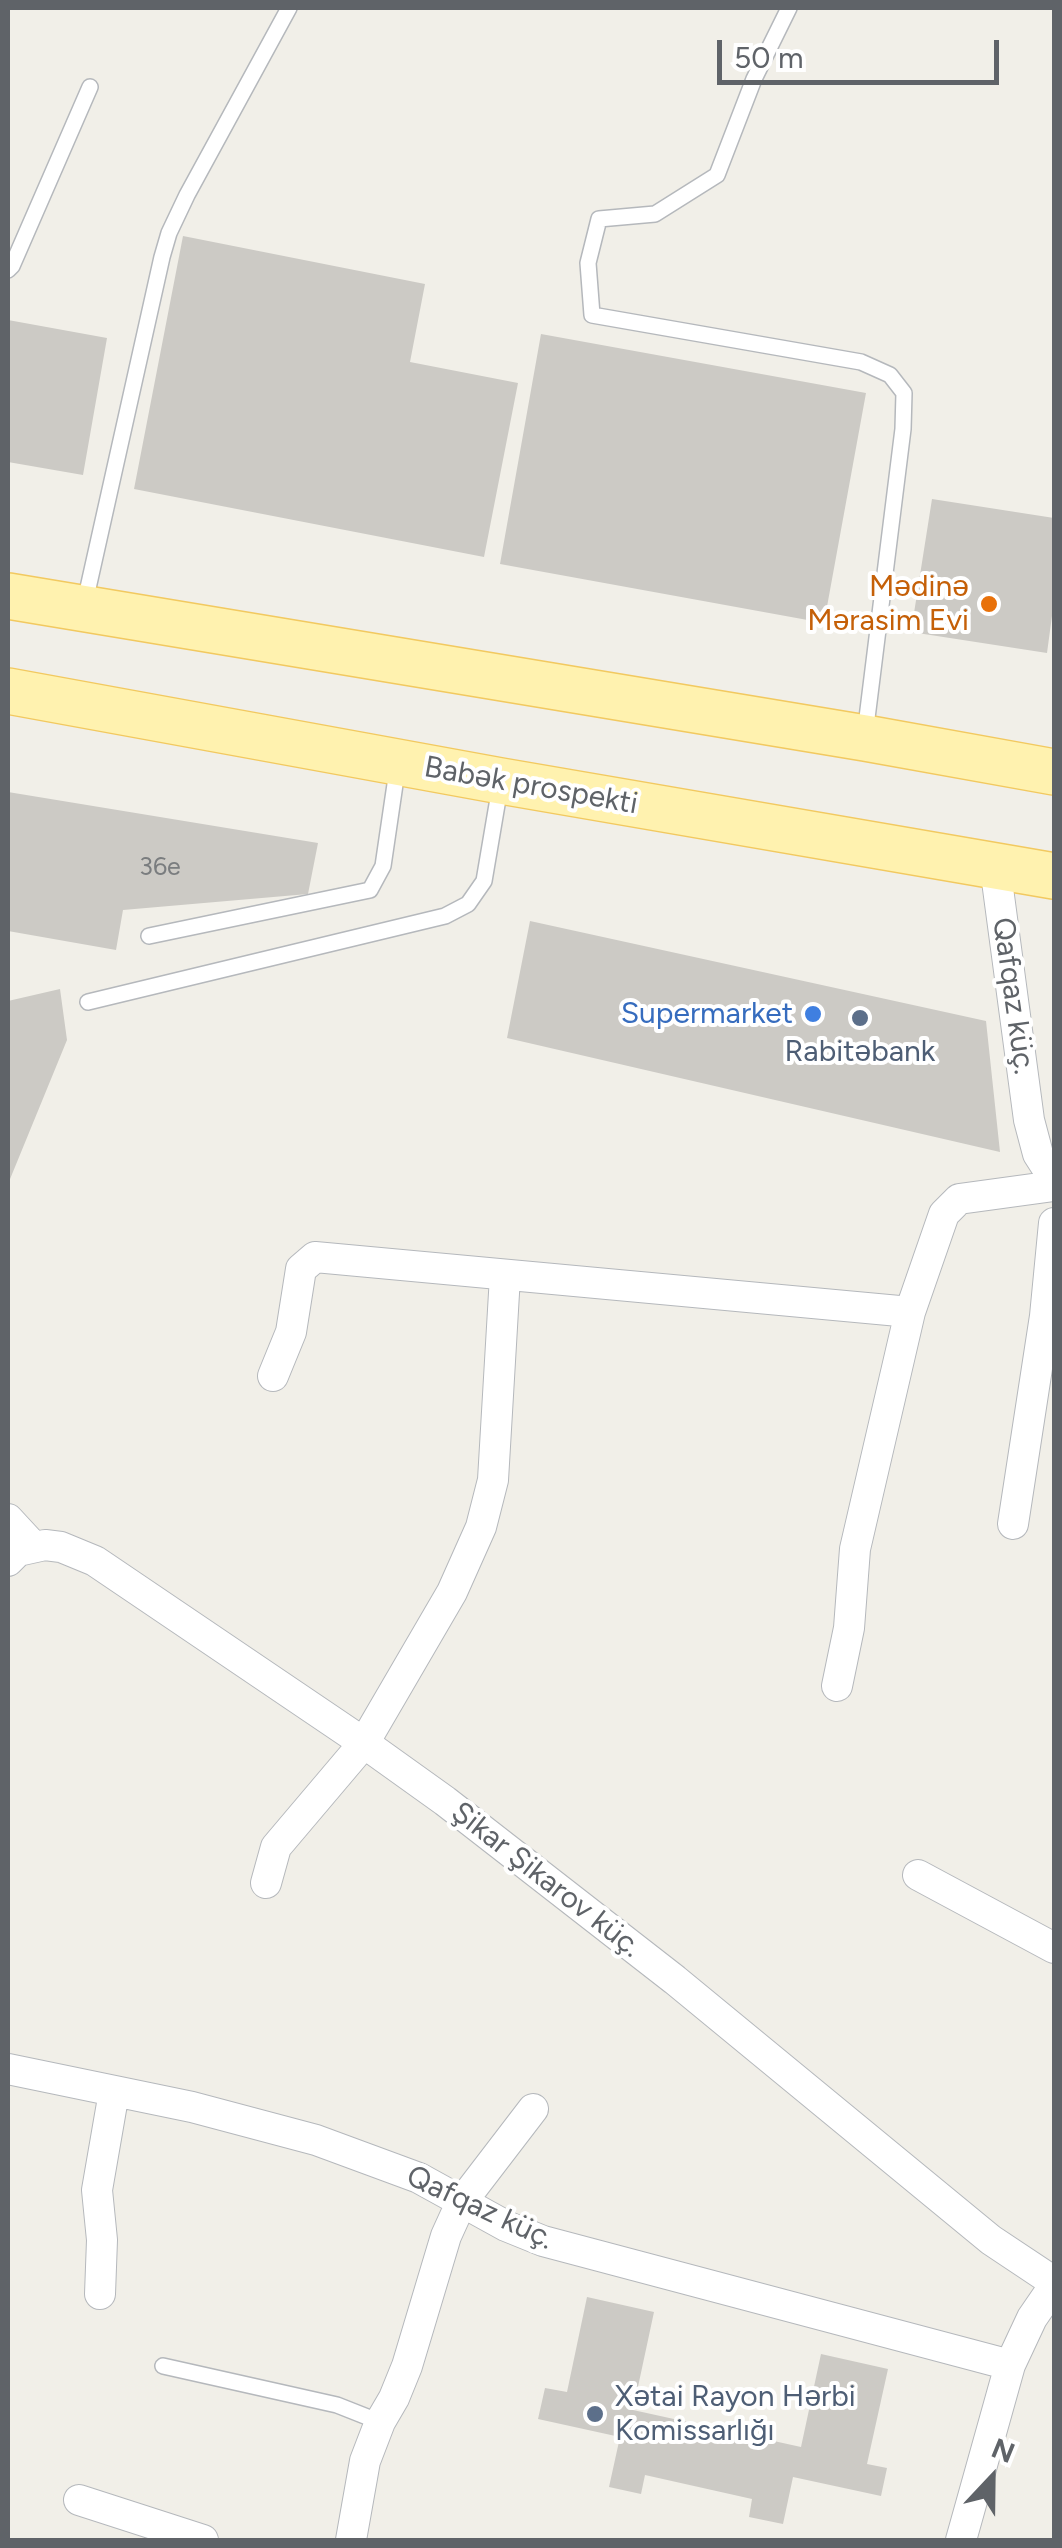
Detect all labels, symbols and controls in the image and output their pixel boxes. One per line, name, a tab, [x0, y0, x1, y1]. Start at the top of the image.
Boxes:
scale bar	[722, 20, 1004, 82]
text: 50 m	[734, 39, 803, 76]
place label: Mədinə Mərasim Evi	[807, 569, 969, 640]
marker: Mədinə Mərasim Evi	[978, 593, 1000, 615]
street label: Babək prospekti	[421, 750, 641, 822]
house number: 36e	[139, 853, 181, 883]
street label: Qafqaz küç.	[984, 915, 1042, 1077]
place label: Supermarket	[621, 996, 793, 1032]
marker: Supermarket	[802, 1003, 824, 1025]
marker: Rabitəbank	[849, 1007, 871, 1029]
place label: Rabitəbank	[785, 1034, 935, 1070]
street label: Şikar Şikarov küç.	[444, 1795, 648, 1965]
street label: Qafqaz küç.	[401, 2158, 559, 2258]
place label: Xətai Rayon Hərbi Komissarlığı	[615, 2379, 856, 2450]
marker: Xətai Rayon Hərbi Komissarlığı	[584, 2403, 606, 2425]
north arrow	[942, 2428, 1042, 2528]
text: N	[987, 2430, 1020, 2470]

